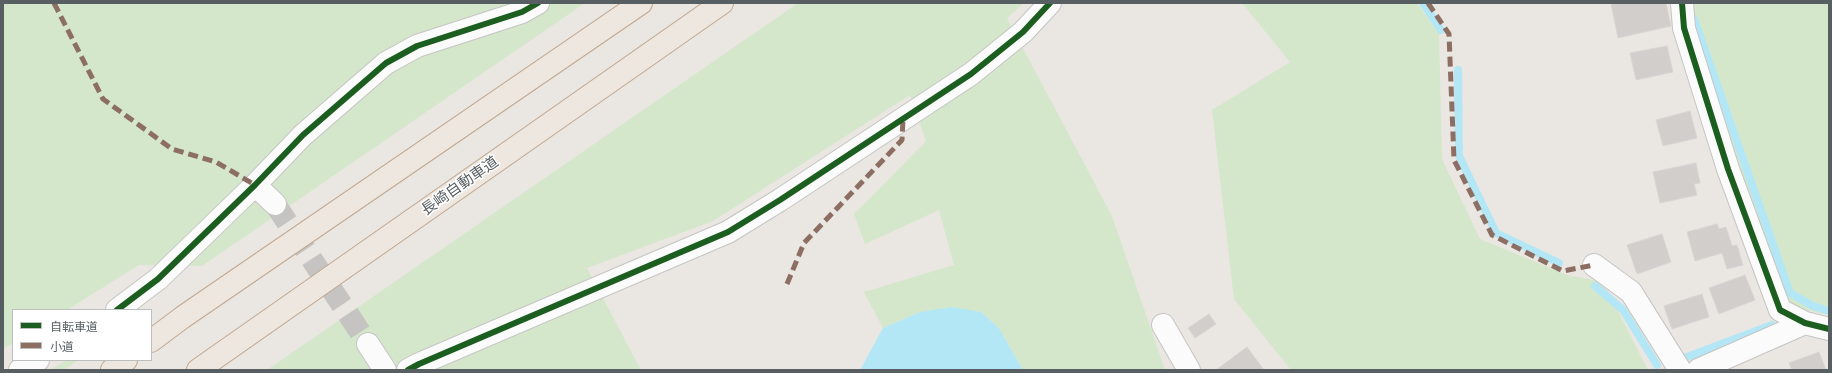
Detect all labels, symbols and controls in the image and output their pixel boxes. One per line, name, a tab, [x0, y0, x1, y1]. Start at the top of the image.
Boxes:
street label: 長崎自動車道	[418, 153, 502, 219]
legend	[12, 309, 152, 361]
text: 自転車道	[50, 319, 98, 334]
text: 小道	[50, 339, 74, 354]

